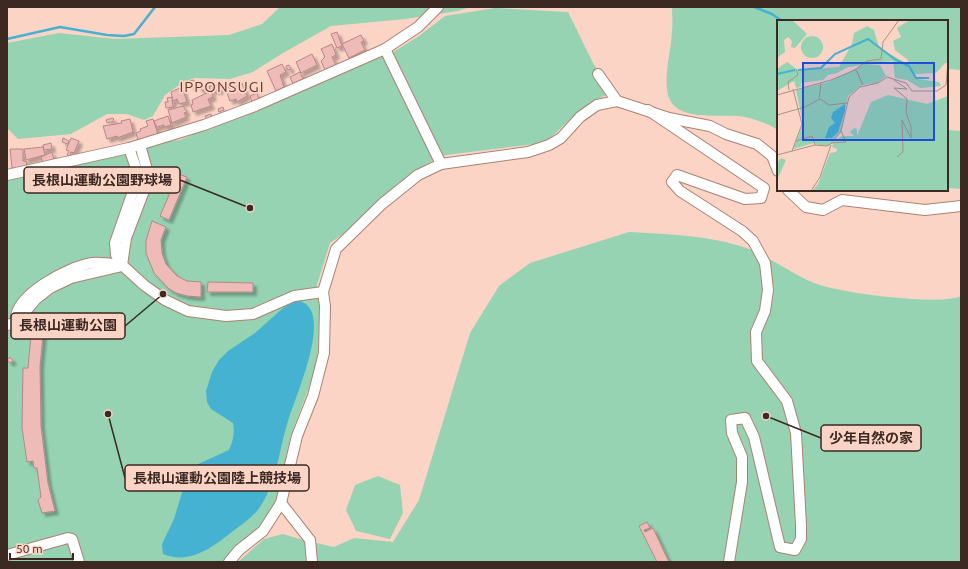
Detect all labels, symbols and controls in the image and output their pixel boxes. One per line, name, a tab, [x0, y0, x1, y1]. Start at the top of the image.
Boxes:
inset map	[777, 20, 948, 191]
district label: IPPONSUGI	[179, 78, 265, 95]
callout: 長根山運動公園野球場	[24, 167, 180, 193]
text: 長根山運動公園野球場	[32, 172, 172, 188]
callout: 長根山運動公園	[11, 313, 125, 339]
text: 長根山運動公園	[19, 317, 117, 333]
callout: 少年自然の家	[821, 425, 921, 451]
text: 少年自然の家	[829, 430, 913, 446]
callout: 長根山運動公園陸上競技場	[125, 465, 309, 491]
text: 長根山運動公園陸上競技場	[133, 470, 301, 486]
scale bar	[10, 535, 73, 561]
text: 50 m	[16, 542, 43, 555]

